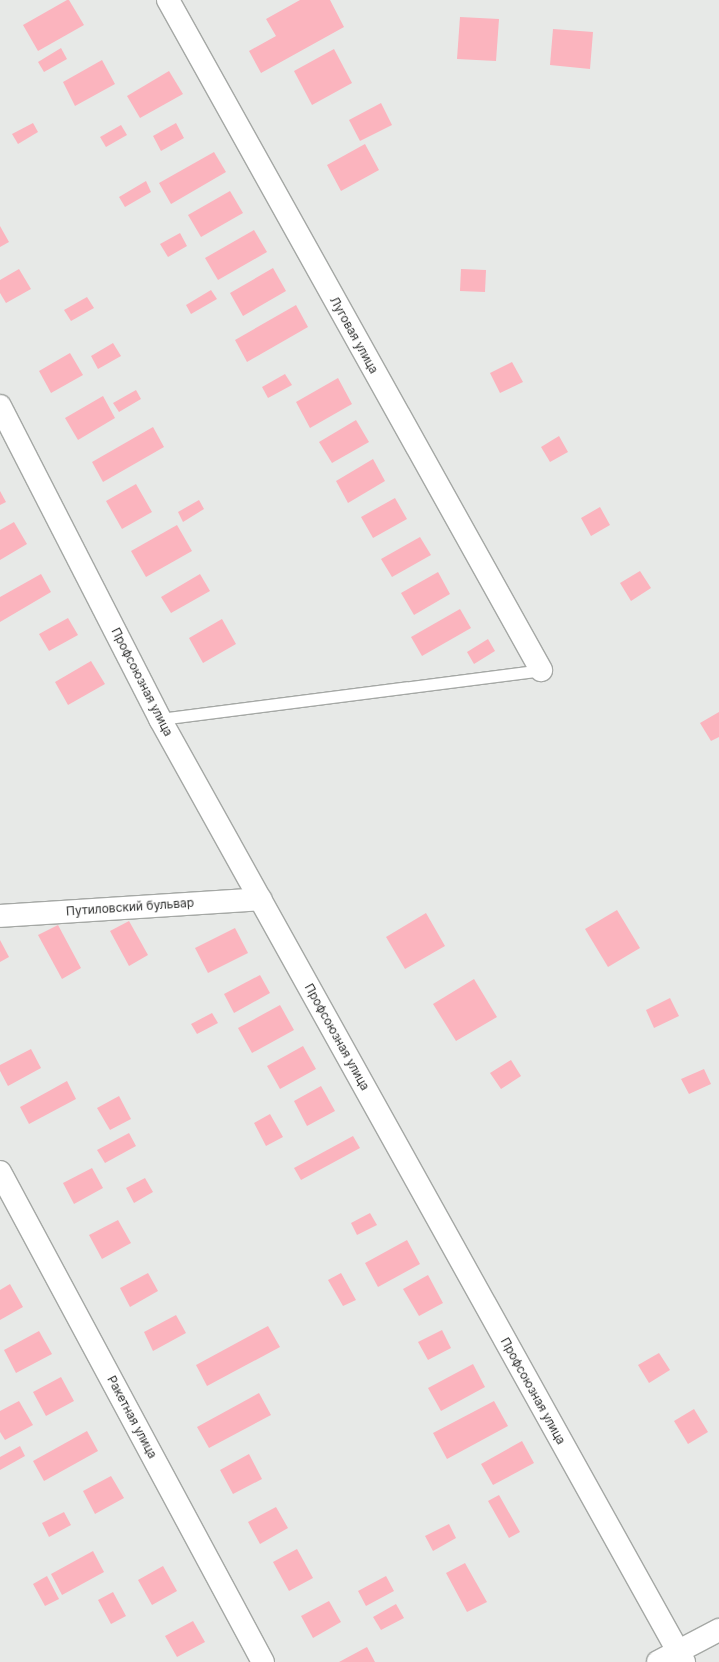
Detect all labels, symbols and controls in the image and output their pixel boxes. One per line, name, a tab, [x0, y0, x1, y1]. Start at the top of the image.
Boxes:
street label: Луговая улица	[327, 294, 381, 376]
street label: Профсоюзная улица	[108, 625, 176, 739]
street label: Путиловский бульвар	[65, 895, 195, 919]
street label: Профсоюзная улица	[302, 981, 372, 1093]
street label: Профсоюзная улица	[498, 1335, 568, 1447]
street label: Ракетная улица	[104, 1373, 160, 1461]

